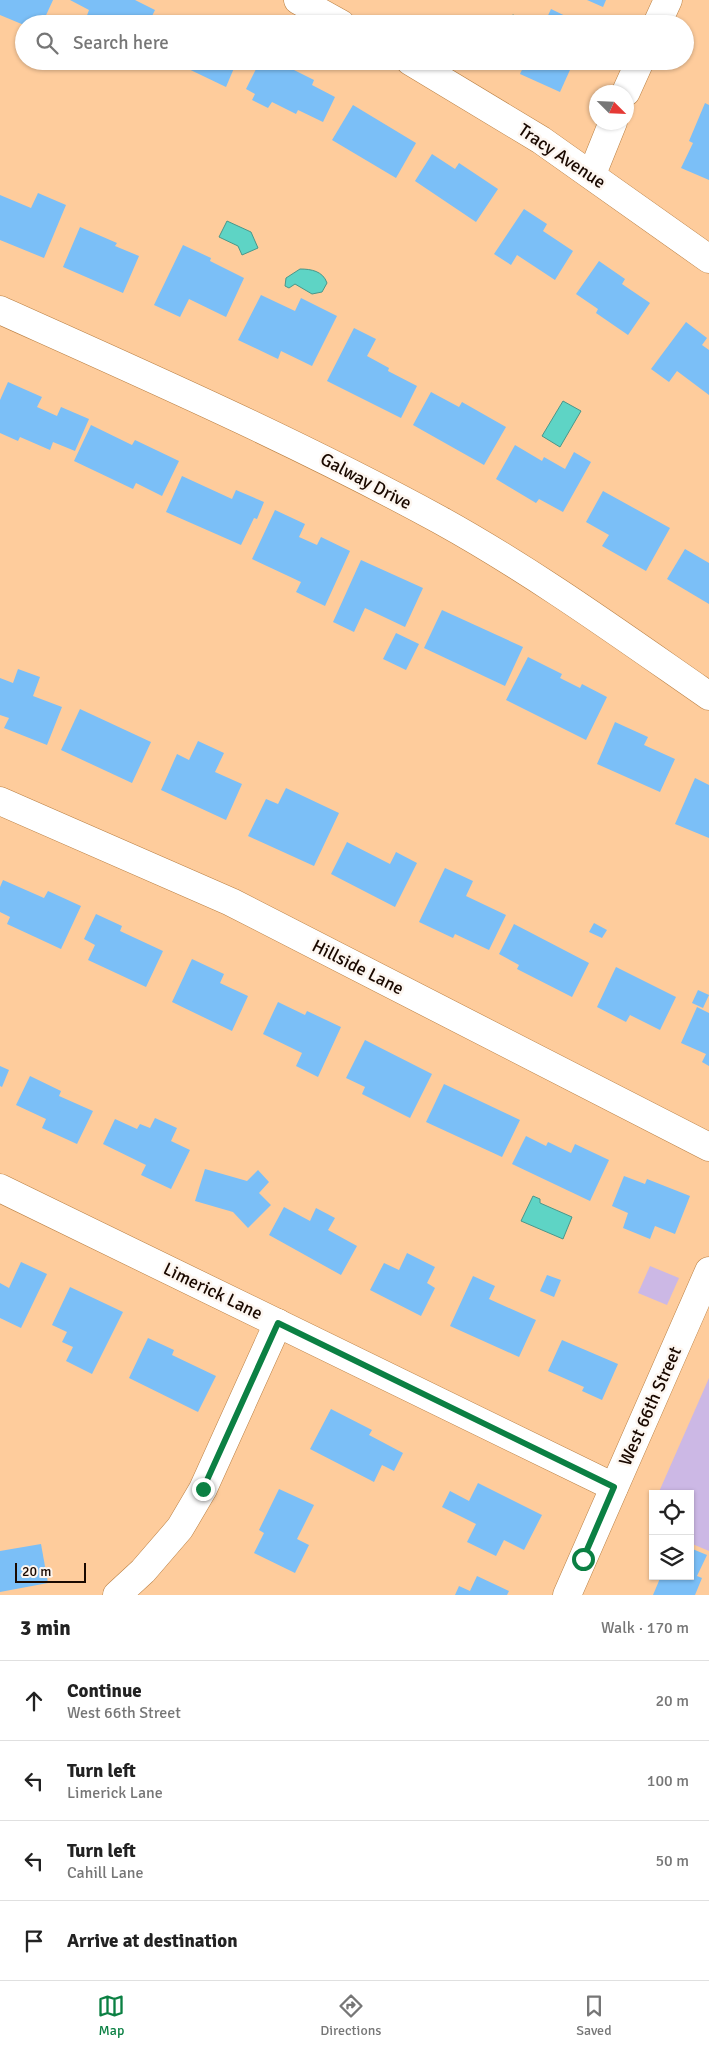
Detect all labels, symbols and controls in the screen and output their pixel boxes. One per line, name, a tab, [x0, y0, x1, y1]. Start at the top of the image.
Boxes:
search box	[15, 15, 694, 70]
icon: search	[33, 29, 61, 57]
text: Search here	[73, 31, 169, 55]
north arrow	[589, 85, 634, 130]
street label: Tracy Avenue	[514, 119, 610, 193]
street label: Galway Drive	[317, 448, 415, 514]
street label: Hillside Lane	[309, 935, 407, 999]
street label: Limerick Lane	[160, 1257, 266, 1325]
street label: West 66th Street	[614, 1343, 686, 1469]
route end	[192, 1478, 215, 1501]
map controls	[649, 1490, 694, 1580]
button: locate	[649, 1490, 694, 1535]
button: layers	[649, 1535, 694, 1580]
route start	[572, 1548, 595, 1571]
scale bar	[15, 1560, 86, 1583]
text: 20 m	[22, 1563, 51, 1580]
text: 3 min	[20, 1615, 71, 1641]
text: Walk · 170 m	[601, 1618, 689, 1638]
text: Continue	[67, 1679, 142, 1703]
icon: ahead	[20, 1687, 48, 1715]
text: 20 m	[655, 1691, 689, 1711]
text: West 66th Street	[67, 1703, 181, 1723]
text: Turn left	[67, 1759, 136, 1783]
icon: left	[20, 1767, 48, 1795]
text: 100 m	[647, 1771, 689, 1791]
text: Limerick Lane	[67, 1783, 163, 1803]
text: Turn left	[67, 1839, 136, 1863]
icon: left	[20, 1847, 48, 1875]
text: 50 m	[655, 1851, 689, 1871]
text: Cahill Lane	[67, 1863, 144, 1883]
icon: arrive	[20, 1927, 48, 1955]
text: Arrive at destination	[67, 1929, 238, 1953]
tab: Map	[97, 1992, 125, 2039]
tab: Directions	[320, 1992, 381, 2039]
tab: Saved	[576, 1992, 612, 2039]

